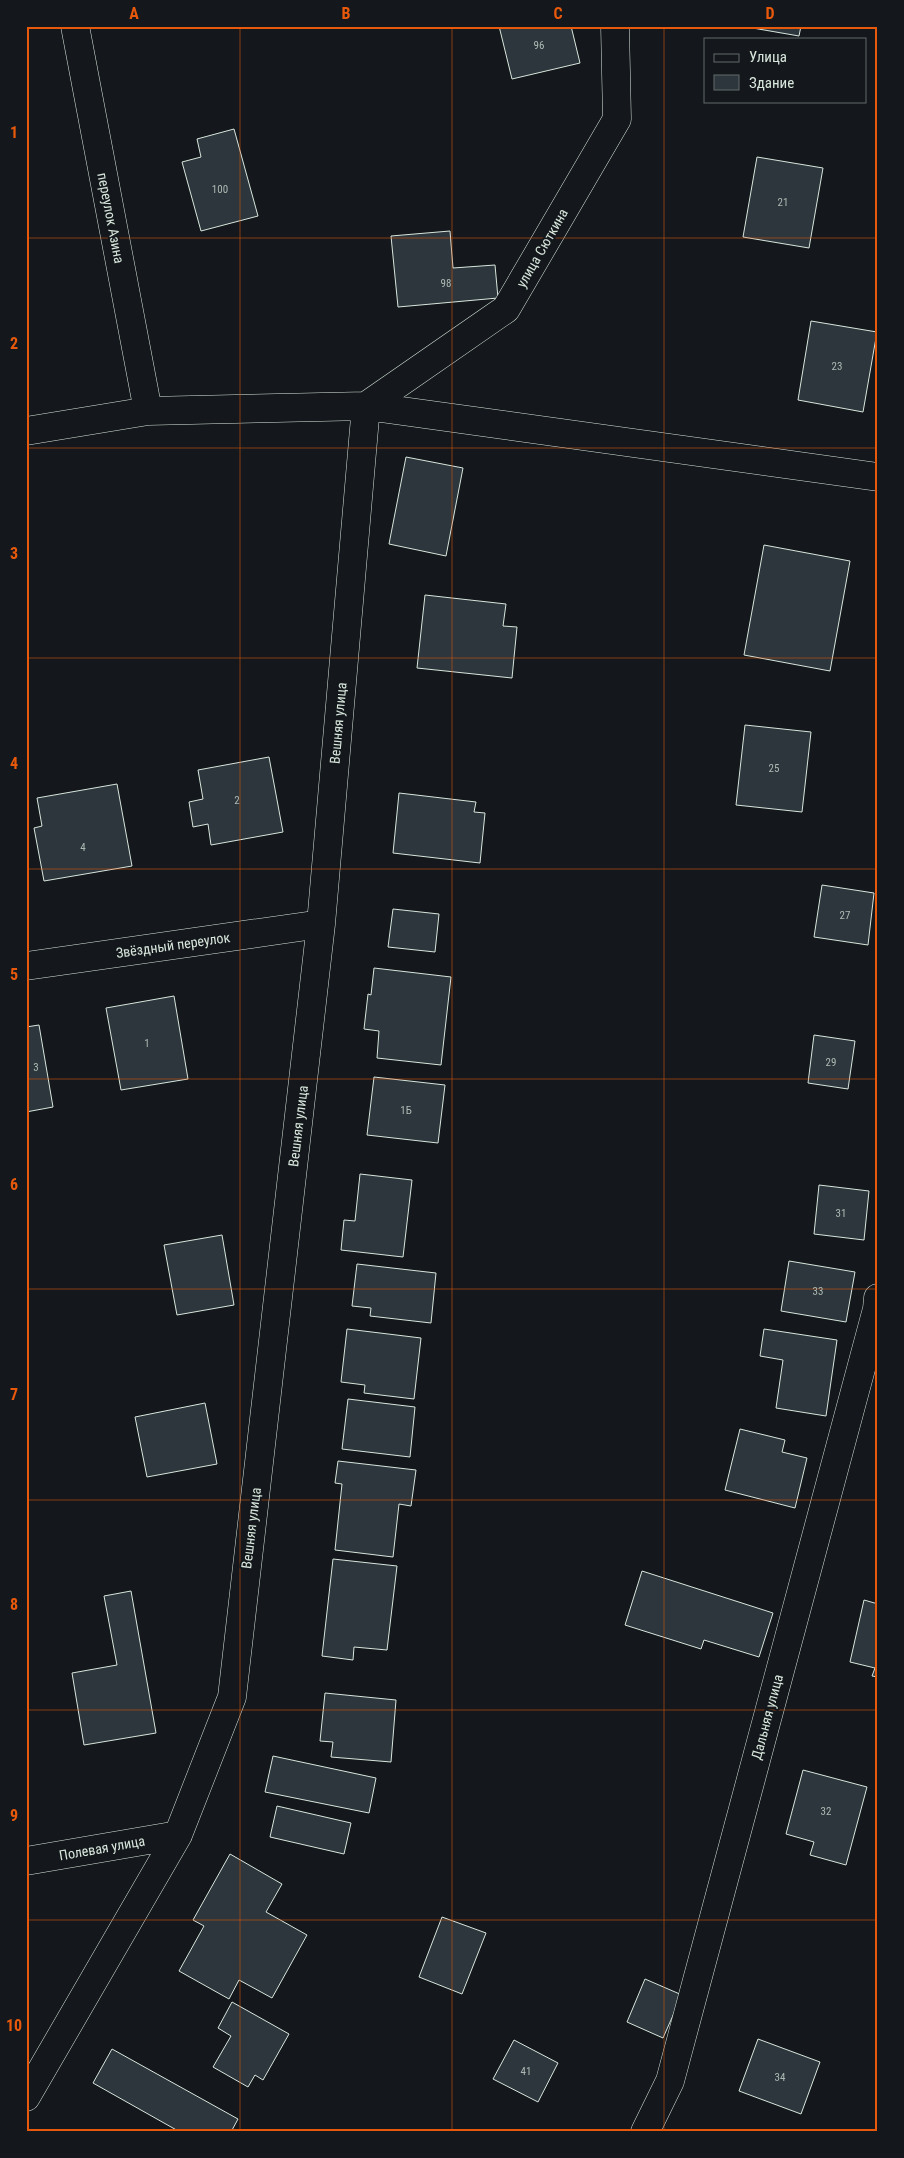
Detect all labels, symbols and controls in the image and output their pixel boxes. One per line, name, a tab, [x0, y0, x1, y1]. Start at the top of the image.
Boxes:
text: A	[129, 4, 139, 23]
text: B	[342, 4, 351, 23]
text: C	[553, 4, 563, 23]
text: D	[765, 4, 775, 23]
legend	[704, 38, 866, 102]
house number: 96	[534, 39, 544, 52]
text: Улица	[749, 48, 787, 66]
text: Здание	[749, 74, 794, 92]
text: 1	[10, 123, 18, 142]
street label: переулок Азина	[94, 171, 128, 265]
house number: 100	[212, 183, 228, 196]
house number: 21	[778, 196, 788, 209]
street label: улица Сюткина	[513, 206, 571, 290]
house number: 98	[441, 277, 451, 290]
text: 2	[10, 334, 18, 353]
house number: 23	[832, 360, 842, 373]
text: 3	[10, 544, 18, 563]
street label: Вешняя улица	[326, 682, 350, 764]
text: 4	[10, 754, 18, 773]
house number: 25	[769, 762, 779, 775]
house number: 2	[234, 794, 240, 807]
house number: 4	[80, 841, 86, 854]
house number: 27	[840, 909, 850, 922]
street label: Звёздный переулок	[115, 929, 231, 961]
text: 5	[10, 965, 18, 984]
house number: 1	[144, 1037, 150, 1050]
house number: 29	[826, 1056, 836, 1069]
house number: 3	[33, 1061, 39, 1074]
street label: Вешняя улица	[285, 1084, 311, 1168]
house number: 1Б	[400, 1104, 412, 1117]
text: 6	[10, 1175, 18, 1194]
house number: 31	[836, 1207, 846, 1220]
house number: 33	[813, 1285, 823, 1298]
text: 7	[10, 1385, 18, 1404]
street label: Вешняя улица	[238, 1486, 264, 1570]
text: 8	[10, 1595, 18, 1614]
street label: Дальняя улица	[748, 1673, 786, 1761]
house number: 32	[821, 1805, 831, 1818]
text: 9	[10, 1806, 18, 1825]
street label: Полевая улица	[58, 1833, 146, 1863]
text: 10	[6, 2016, 22, 2035]
house number: 41	[521, 2065, 531, 2078]
house number: 34	[775, 2071, 786, 2084]

